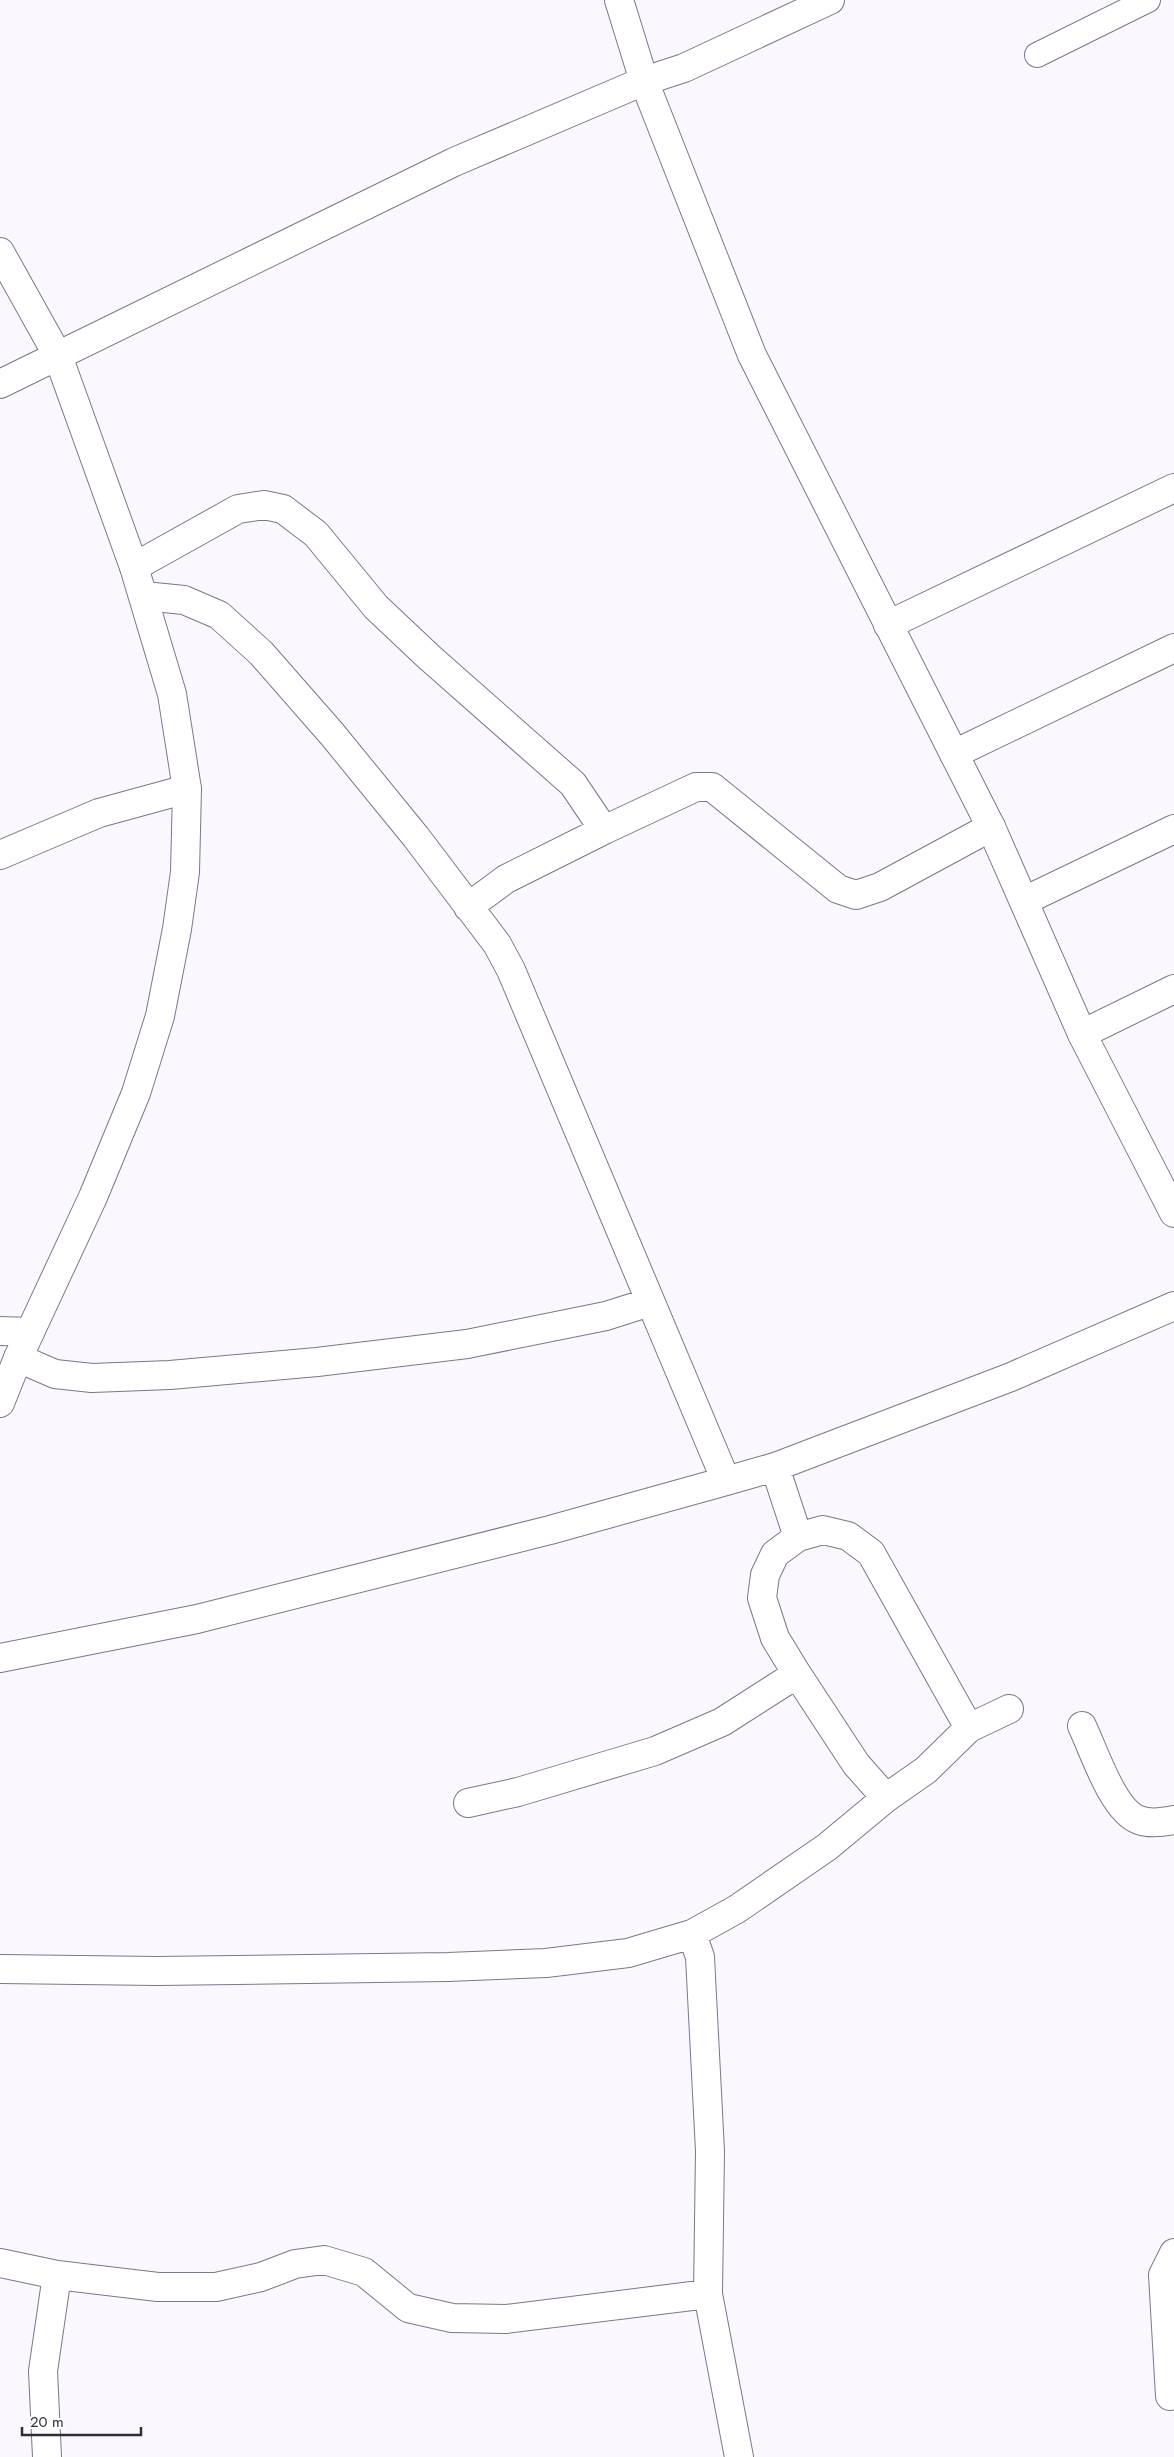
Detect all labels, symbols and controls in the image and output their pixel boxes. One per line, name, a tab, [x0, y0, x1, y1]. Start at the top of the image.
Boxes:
scale bar	[22, 2404, 141, 2436]
text: 20 m	[30, 2411, 64, 2433]

